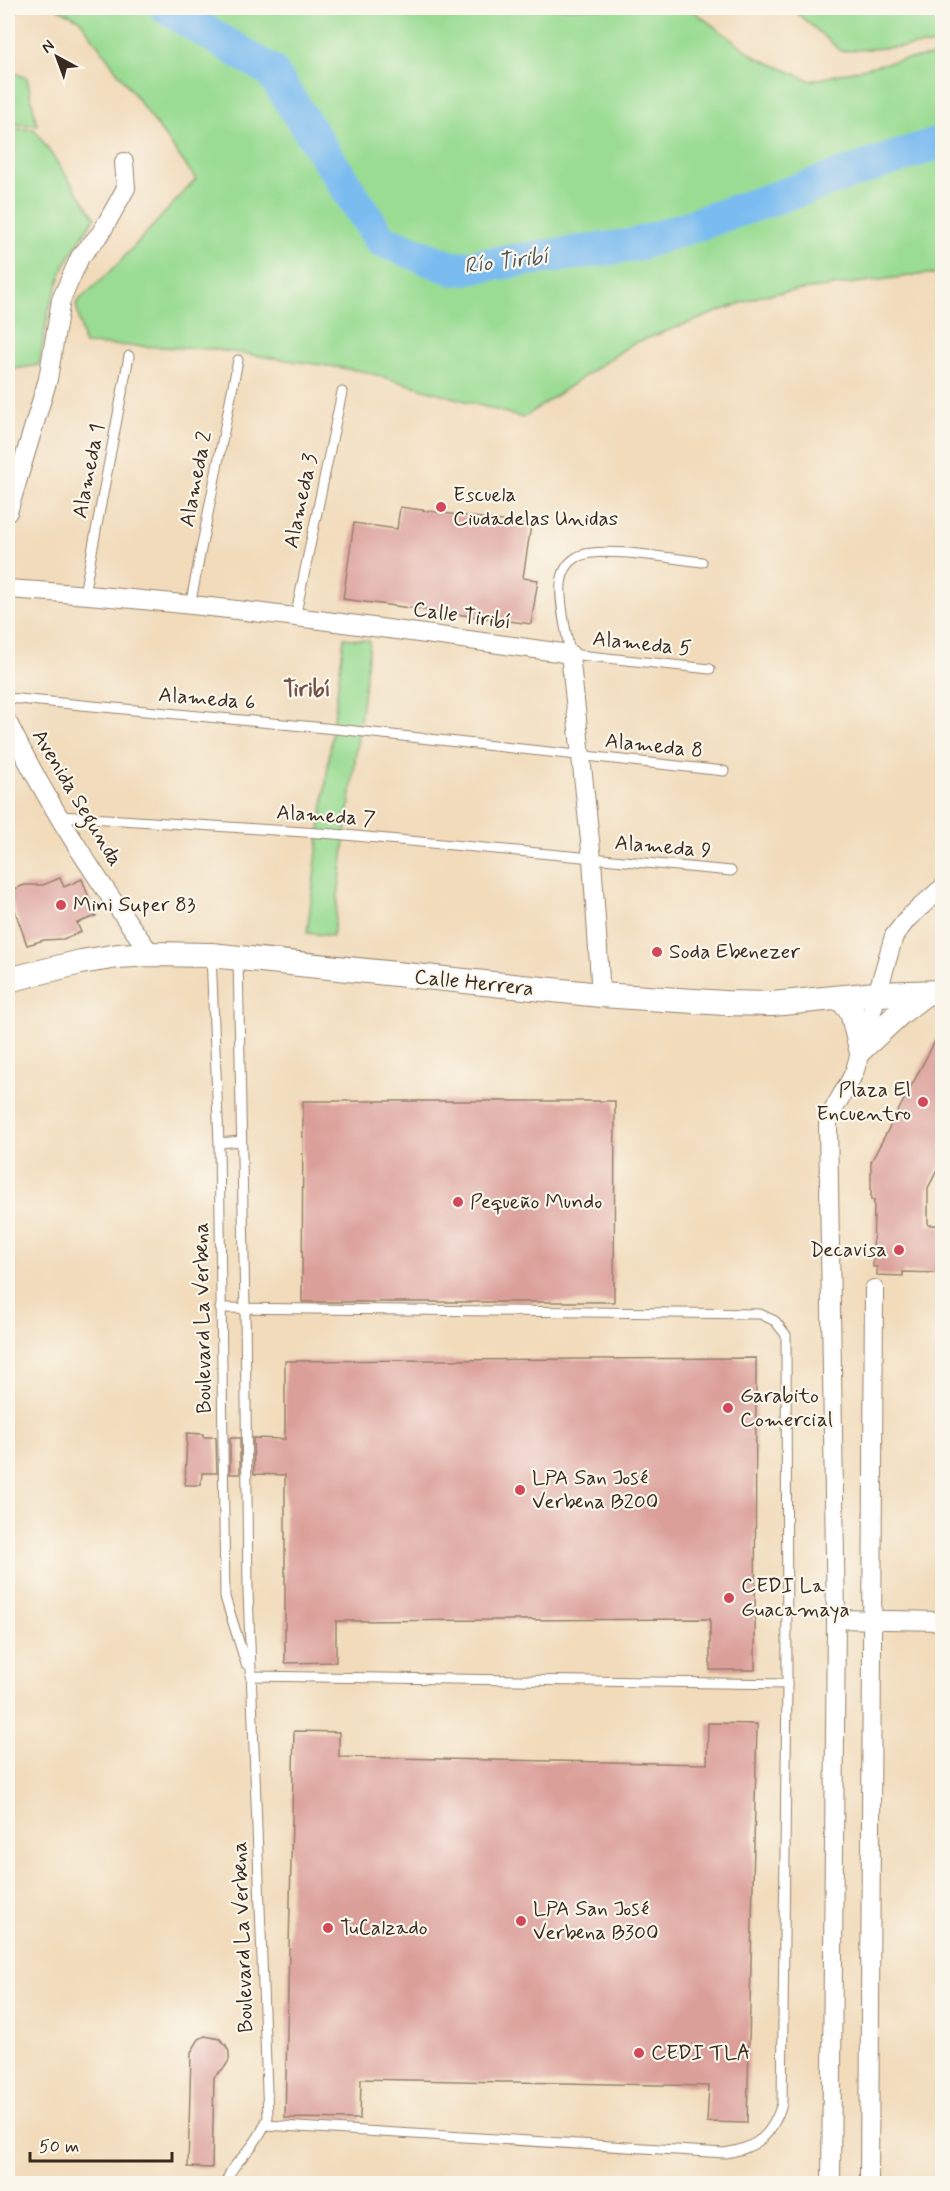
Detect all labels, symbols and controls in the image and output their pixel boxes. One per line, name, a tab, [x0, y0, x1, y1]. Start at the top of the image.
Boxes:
north arrow	[27, 27, 87, 87]
text: N	[37, 35, 59, 58]
water label: Río Tiribí	[462, 243, 552, 281]
street label: Alameda 1	[66, 421, 112, 521]
street label: Alameda 2	[173, 429, 219, 529]
street label: Alameda 3	[277, 451, 325, 551]
place label: Escuela Ciudadelas Unidas	[453, 481, 618, 533]
marker: Escuela Ciudadelas Unidas	[434, 500, 448, 514]
street label: Calle Tiribí	[411, 595, 513, 637]
street label: Alameda 5	[591, 625, 693, 663]
district label: Tiribí	[283, 676, 331, 704]
street label: Alameda 6	[157, 681, 257, 717]
street label: Avenida Segunda	[23, 724, 129, 873]
street label: Alameda 8	[604, 727, 704, 765]
street label: Alameda 7	[275, 799, 377, 833]
street label: Alameda 9	[614, 829, 712, 865]
place label: Mini Super 83	[73, 891, 196, 919]
marker: Mini Super 83	[54, 898, 68, 912]
place label: Soda Ebenezer	[669, 938, 800, 966]
marker: Soda Ebenezer	[650, 945, 664, 959]
street label: Calle Herrera	[413, 963, 535, 1003]
place label: Plaza El Encuentro	[816, 1076, 911, 1128]
marker: Plaza El Encuentro	[916, 1095, 930, 1109]
place label: Pequeño Mundo	[470, 1188, 602, 1216]
marker: Pequeño Mundo	[451, 1195, 465, 1209]
street label: Boulevard La Verbena	[187, 1222, 219, 1414]
place label: Decavisa	[810, 1236, 887, 1264]
marker: Decavisa	[892, 1243, 906, 1257]
place label: Garabito Comercial	[740, 1382, 833, 1434]
marker: Garabito Comercial	[721, 1401, 735, 1415]
place label: LPA San José Verbena B200	[532, 1464, 658, 1516]
marker: LPA San José Verbena B200	[513, 1483, 527, 1497]
place label: CEDI La Guacamaya	[741, 1572, 850, 1624]
marker: CEDI La Guacamaya	[722, 1591, 736, 1605]
street label: Boulevard La Verbena	[226, 1841, 260, 2033]
place label: LPA San José Verbena B300	[533, 1895, 659, 1947]
place label: TuCalzado	[340, 1914, 428, 1942]
marker: LPA San José Verbena B300	[514, 1914, 528, 1928]
marker: TuCalzado	[321, 1921, 335, 1935]
place label: CEDI TLA	[651, 2039, 751, 2067]
marker: CEDI TLA	[632, 2046, 646, 2060]
scale bar	[30, 2125, 172, 2163]
text: 50 m	[39, 2135, 79, 2159]

